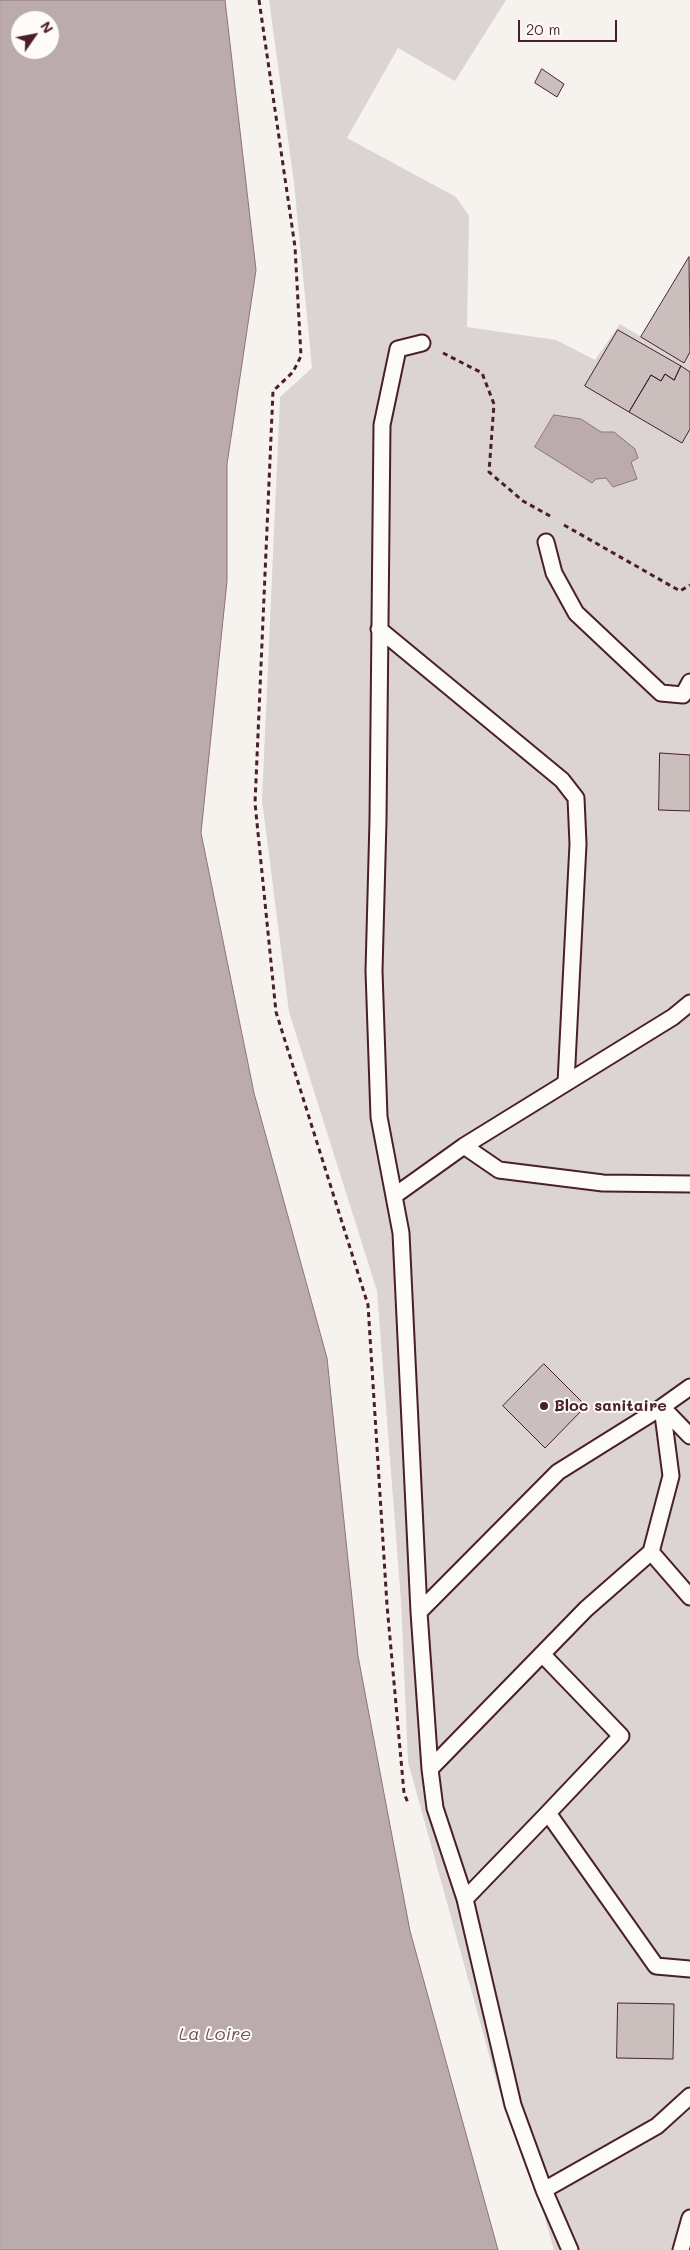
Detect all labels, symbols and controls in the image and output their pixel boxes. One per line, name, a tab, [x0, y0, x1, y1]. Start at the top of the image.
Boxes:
north arrow	[10, 10, 60, 60]
scale bar	[520, 10, 619, 42]
text: N	[36, 17, 58, 37]
text: 20 m	[526, 19, 560, 39]
place label: Bloc sanitaire	[554, 1396, 667, 1416]
marker: Bloc sanitaire	[538, 1400, 550, 1412]
water label: La Loire	[179, 2023, 251, 2045]

